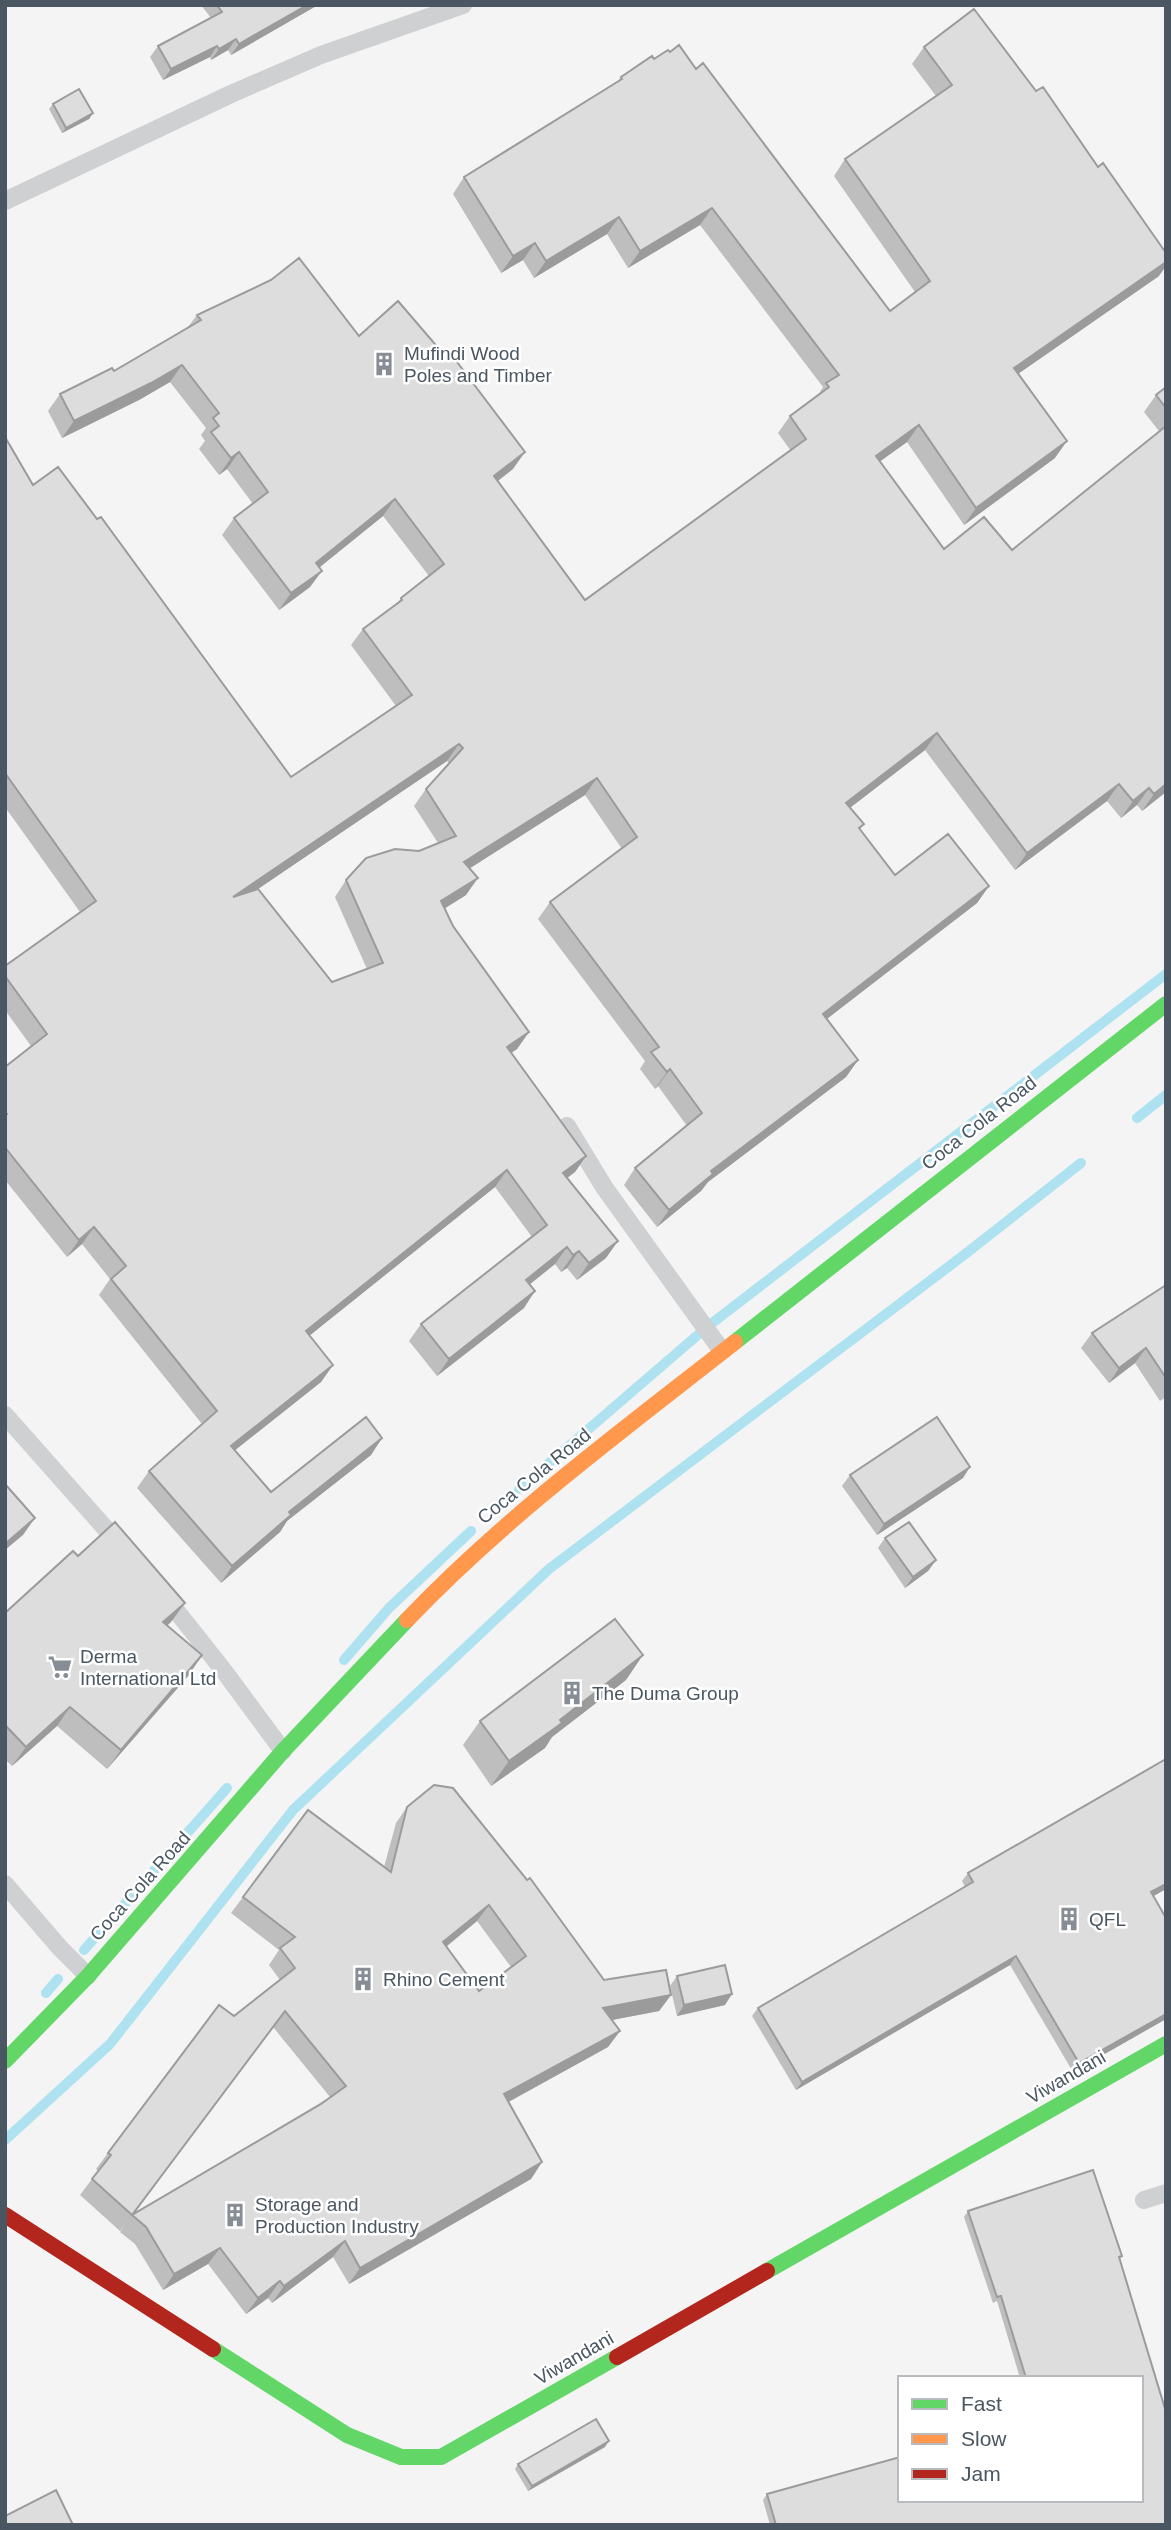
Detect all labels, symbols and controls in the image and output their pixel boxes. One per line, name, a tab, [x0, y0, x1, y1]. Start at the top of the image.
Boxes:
place label: Mufindi Wood Poles and Timber	[404, 343, 553, 386]
building icon: Mufindi Wood Poles and Timber	[370, 350, 398, 378]
street label: Coca Cola Road	[918, 1072, 1040, 1174]
street label: Coca Cola Road	[473, 1424, 595, 1528]
place label: Derma International Ltd	[80, 1646, 216, 1689]
supermarket icon: Derma International Ltd	[46, 1653, 74, 1681]
building icon: The Duma Group	[558, 1679, 586, 1707]
place label: The Duma Group	[592, 1683, 739, 1704]
street label: Coca Cola Road	[86, 1827, 194, 1945]
building icon: QFL	[1055, 1905, 1083, 1933]
place label: QFL	[1089, 1909, 1126, 1930]
building icon: Rhino Cement	[349, 1965, 377, 1993]
place label: Rhino Cement	[383, 1969, 505, 1990]
street label: Viwandani	[1023, 2046, 1109, 2108]
place label: Storage and Production Industry	[255, 2194, 419, 2237]
building icon: Storage and Production Industry	[221, 2201, 249, 2229]
street label: Viwandani	[531, 2327, 617, 2389]
legend	[898, 2376, 1143, 2502]
text: Fast	[961, 2392, 1002, 2415]
text: Slow	[961, 2427, 1007, 2450]
text: Jam	[961, 2462, 1001, 2485]

